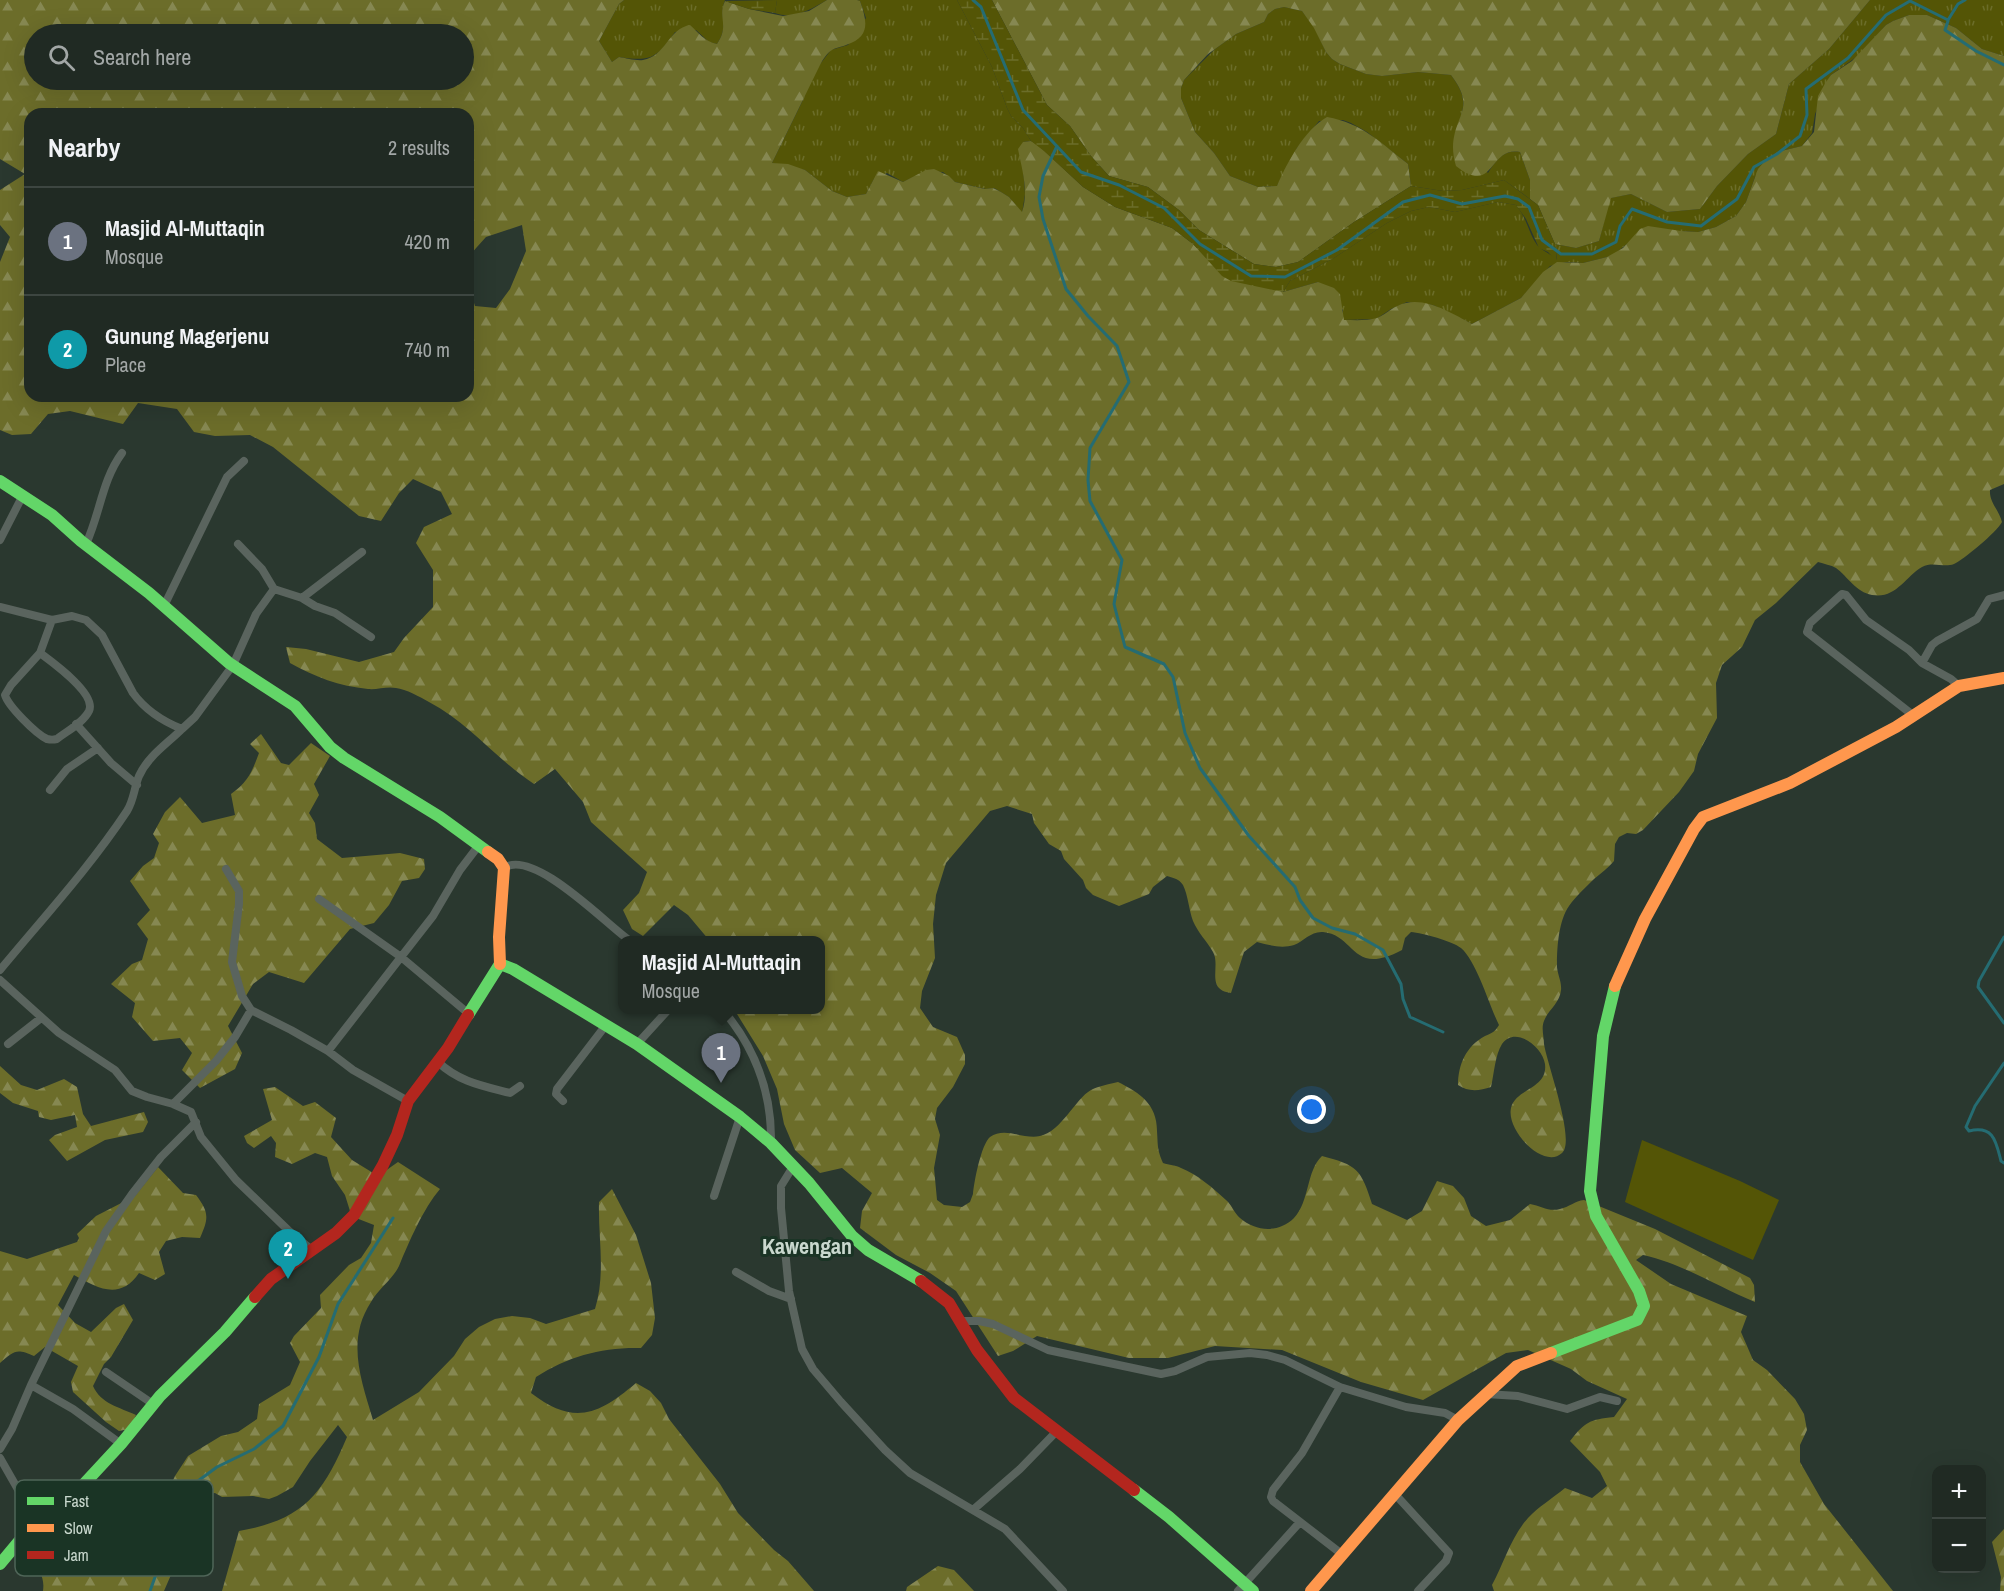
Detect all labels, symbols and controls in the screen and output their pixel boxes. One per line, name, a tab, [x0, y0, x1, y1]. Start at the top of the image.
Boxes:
search box	[24, 24, 474, 90]
icon: search	[45, 41, 78, 74]
text: Search here	[93, 42, 191, 72]
text: Nearby	[48, 130, 120, 165]
text: 2 results	[388, 134, 450, 161]
text: Masjid Al-Muttaqin	[105, 213, 265, 243]
text: 1	[63, 228, 72, 255]
text: 420 m	[404, 228, 450, 255]
text: Mosque	[105, 243, 163, 270]
text: Gunung Magerjenu	[105, 321, 269, 351]
text: 2	[63, 336, 72, 363]
text: 740 m	[404, 336, 450, 363]
text: Place	[105, 351, 146, 378]
popup	[618, 936, 825, 1014]
text: Masjid Al-Muttaqin	[642, 947, 801, 977]
text: Mosque	[642, 977, 700, 1004]
pin: 1	[702, 1034, 740, 1083]
your location	[1297, 1095, 1326, 1124]
pin: 2	[268, 1230, 308, 1279]
district label: Kawengan	[762, 1231, 852, 1261]
map controls	[1932, 1465, 1986, 1573]
button: +	[1932, 1465, 1986, 1519]
legend	[15, 1480, 213, 1576]
text: Fast	[64, 1490, 89, 1512]
text: Slow	[64, 1517, 93, 1539]
button: −	[1932, 1519, 1986, 1573]
text: Jam	[64, 1544, 89, 1566]

